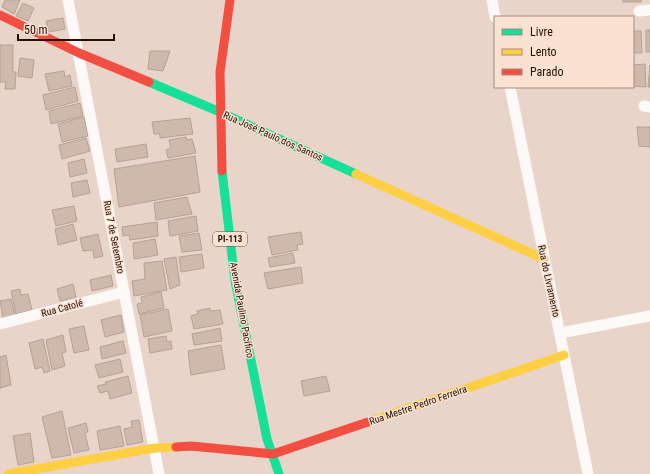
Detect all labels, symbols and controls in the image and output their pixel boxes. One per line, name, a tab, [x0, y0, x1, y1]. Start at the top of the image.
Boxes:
scale bar	[18, 16, 114, 42]
legend	[494, 16, 634, 88]
text: 50 m	[24, 23, 48, 37]
text: Livre	[530, 25, 553, 39]
text: Lento	[530, 45, 557, 59]
text: Parado	[530, 65, 563, 79]
street label: Rua José Paulo dos Santos	[222, 109, 325, 163]
street label: Rua 7 de Setembro	[102, 199, 126, 275]
road number: PI-113	[213, 232, 247, 246]
street label: Rua do Livramento	[536, 244, 562, 318]
street label: Avenida Paulino Pacífico	[228, 261, 256, 359]
street label: Rua Catolé	[40, 297, 84, 319]
street label: Rua Mestre Pedro Ferreira	[368, 383, 468, 427]

